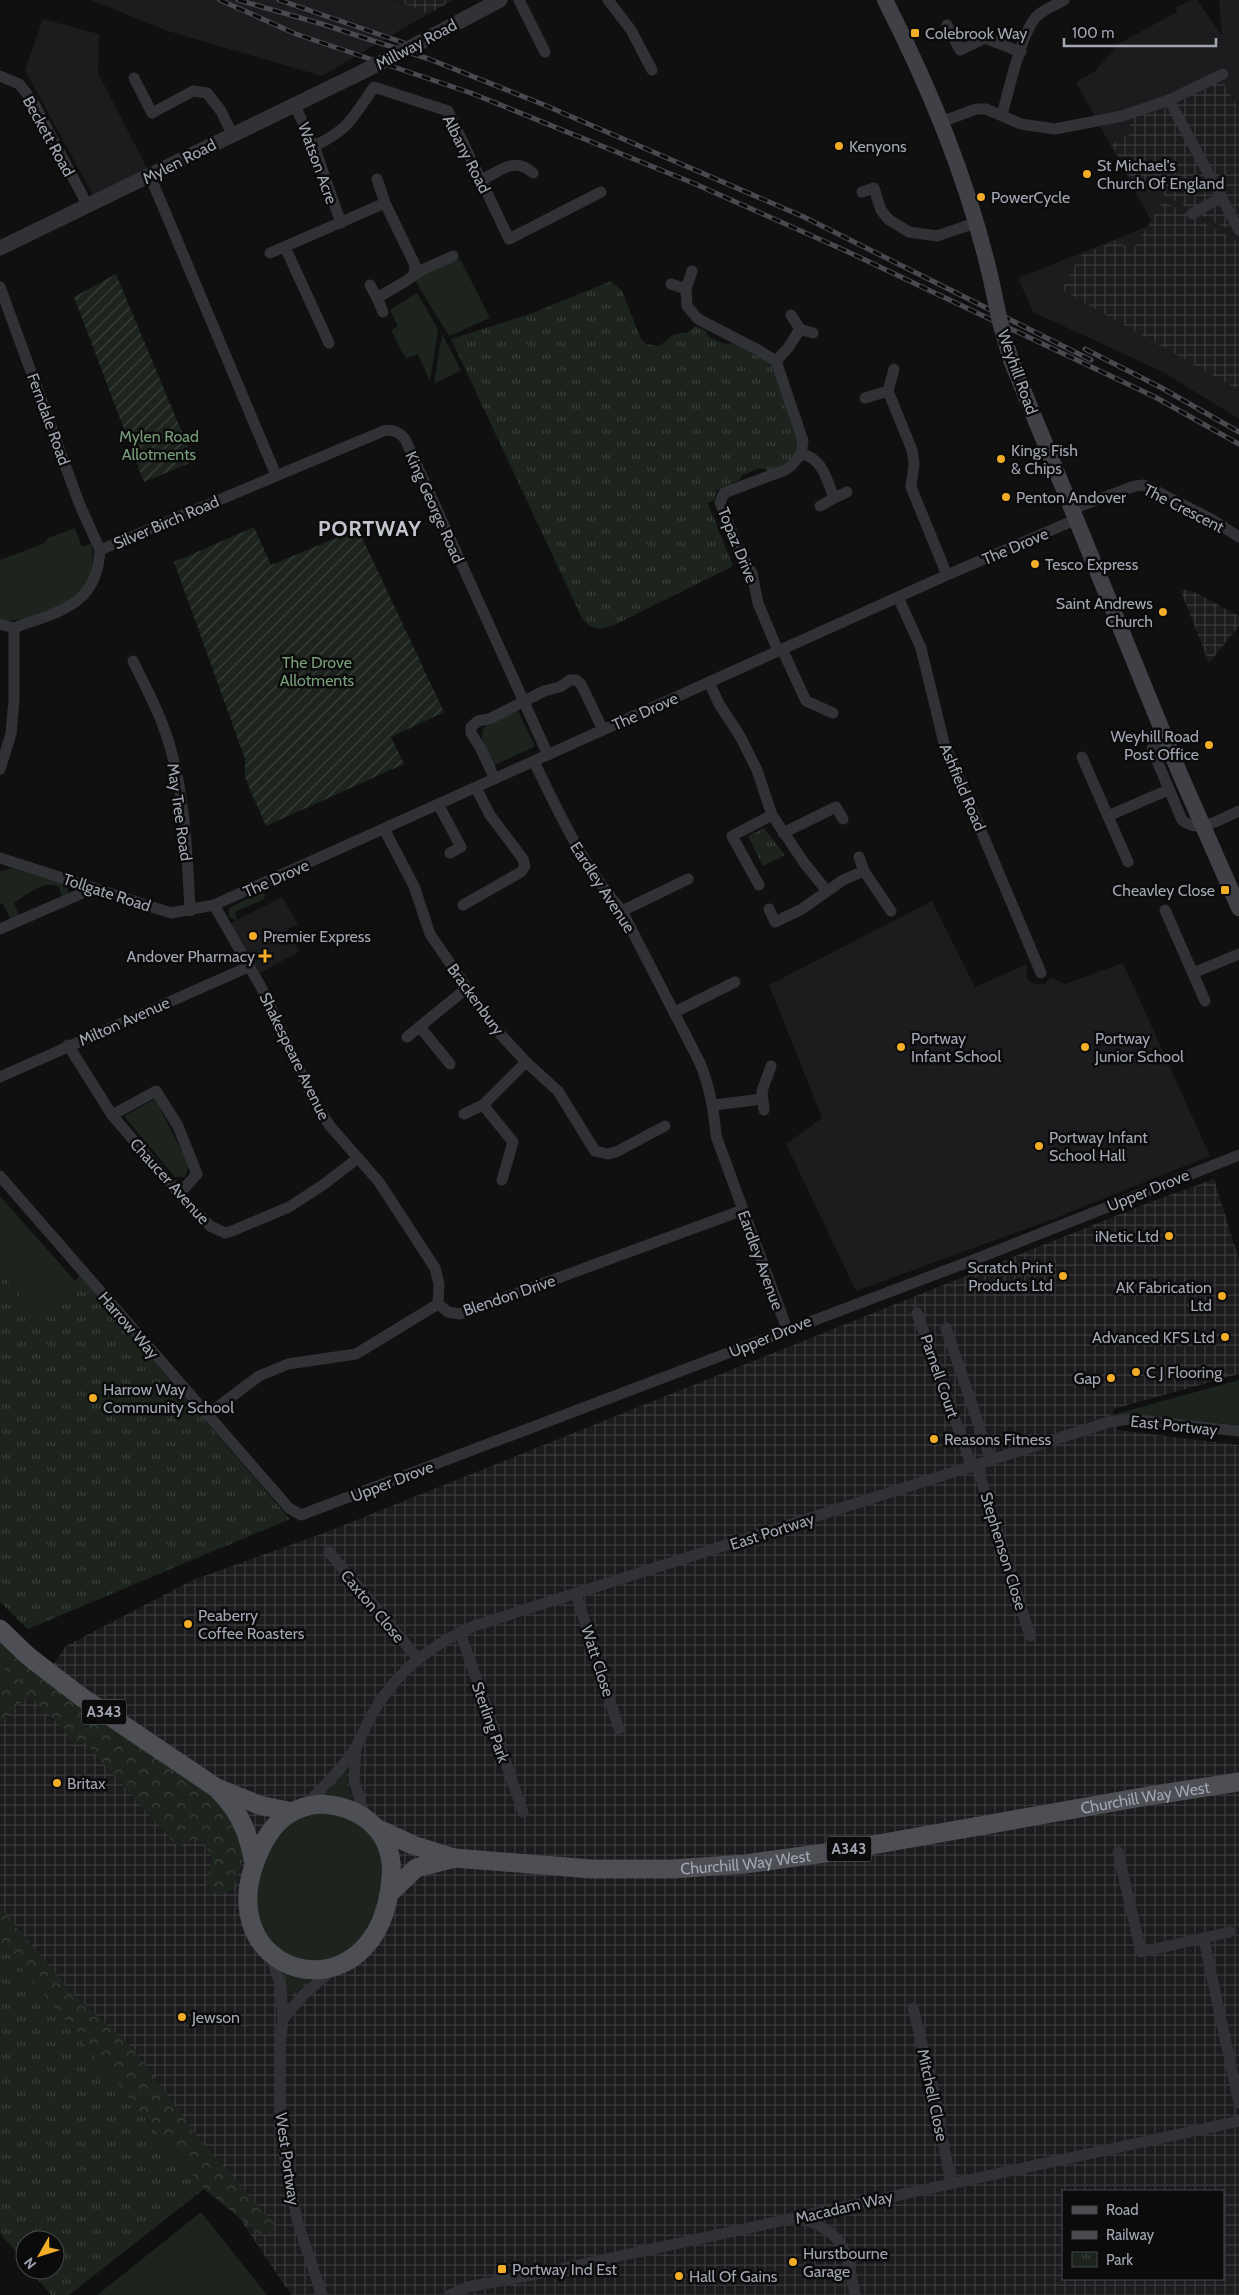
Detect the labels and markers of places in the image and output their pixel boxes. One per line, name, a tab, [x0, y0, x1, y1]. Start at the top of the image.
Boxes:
place label: Colebrook Way	[925, 24, 1027, 43]
marker: Colebrook Way	[909, 27, 921, 39]
place label: Kenyons	[849, 137, 907, 156]
marker: Kenyons	[833, 140, 845, 152]
place label: St Michael's Church Of England	[1097, 156, 1224, 193]
marker: St Michael's Church Of England	[1081, 168, 1093, 180]
place label: PowerCycle	[991, 188, 1070, 207]
marker: PowerCycle	[975, 191, 987, 203]
place label: Kings Fish & Chips	[1011, 441, 1078, 478]
marker: Kings Fish & Chips	[995, 453, 1007, 465]
place label: Penton Andover	[1016, 488, 1127, 507]
marker: Penton Andover	[1000, 491, 1012, 503]
place label: Tesco Express	[1045, 555, 1139, 574]
marker: Tesco Express	[1029, 558, 1041, 570]
place label: Saint Andrews Church	[1056, 594, 1153, 631]
marker: Saint Andrews Church	[1157, 606, 1169, 618]
place label: Weyhill Road Post Office	[1110, 727, 1199, 764]
marker: Weyhill Road Post Office	[1203, 739, 1215, 751]
place label: Cheavley Close	[1112, 881, 1215, 900]
marker: Cheavley Close	[1219, 884, 1231, 896]
place label: Premier Express	[263, 927, 371, 946]
marker: Premier Express	[247, 930, 259, 942]
place label: Andover Pharmacy	[127, 947, 255, 966]
marker: Andover Pharmacy	[259, 950, 271, 962]
place label: Portway Infant School	[911, 1029, 1001, 1066]
place label: Portway Junior School	[1094, 1029, 1184, 1066]
marker: Portway Infant School	[895, 1041, 907, 1053]
marker: Portway Junior School	[1079, 1041, 1091, 1053]
place label: Portway Infant School Hall	[1049, 1128, 1148, 1165]
marker: Portway Infant School Hall	[1033, 1140, 1045, 1152]
place label: iNetic Ltd	[1095, 1227, 1159, 1246]
marker: iNetic Ltd	[1163, 1230, 1175, 1242]
place label: Scratch Print Products Ltd	[967, 1258, 1054, 1295]
marker: Scratch Print Products Ltd	[1057, 1270, 1069, 1282]
place label: AK Fabrication Ltd	[1116, 1278, 1212, 1315]
marker: AK Fabrication Ltd	[1216, 1290, 1228, 1302]
place label: Advanced KFS Ltd	[1092, 1328, 1215, 1347]
marker: Advanced KFS Ltd	[1219, 1331, 1231, 1343]
place label: C J Flooring	[1146, 1363, 1223, 1382]
marker: C J Flooring	[1130, 1366, 1142, 1378]
place label: Gap	[1074, 1369, 1101, 1388]
marker: Gap	[1105, 1372, 1117, 1384]
place label: Harrow Way Community School	[103, 1380, 234, 1417]
marker: Harrow Way Community School	[87, 1392, 99, 1404]
place label: Reasons Fitness	[944, 1430, 1052, 1449]
marker: Reasons Fitness	[928, 1433, 940, 1445]
place label: Peaberry Coffee Roasters	[198, 1606, 305, 1643]
marker: Peaberry Coffee Roasters	[182, 1618, 194, 1630]
place label: Britax	[67, 1774, 106, 1793]
marker: Britax	[51, 1777, 63, 1789]
place label: Jewson	[191, 2008, 240, 2027]
marker: Jewson	[176, 2011, 188, 2023]
place label: Hurstbourne Garage	[803, 2244, 888, 2281]
marker: Hurstbourne Garage	[787, 2256, 799, 2268]
place label: Portway Ind Est	[512, 2260, 618, 2279]
marker: Portway Ind Est	[496, 2263, 508, 2275]
place label: Hall Of Gains	[689, 2267, 778, 2286]
marker: Hall Of Gains	[673, 2270, 685, 2282]

